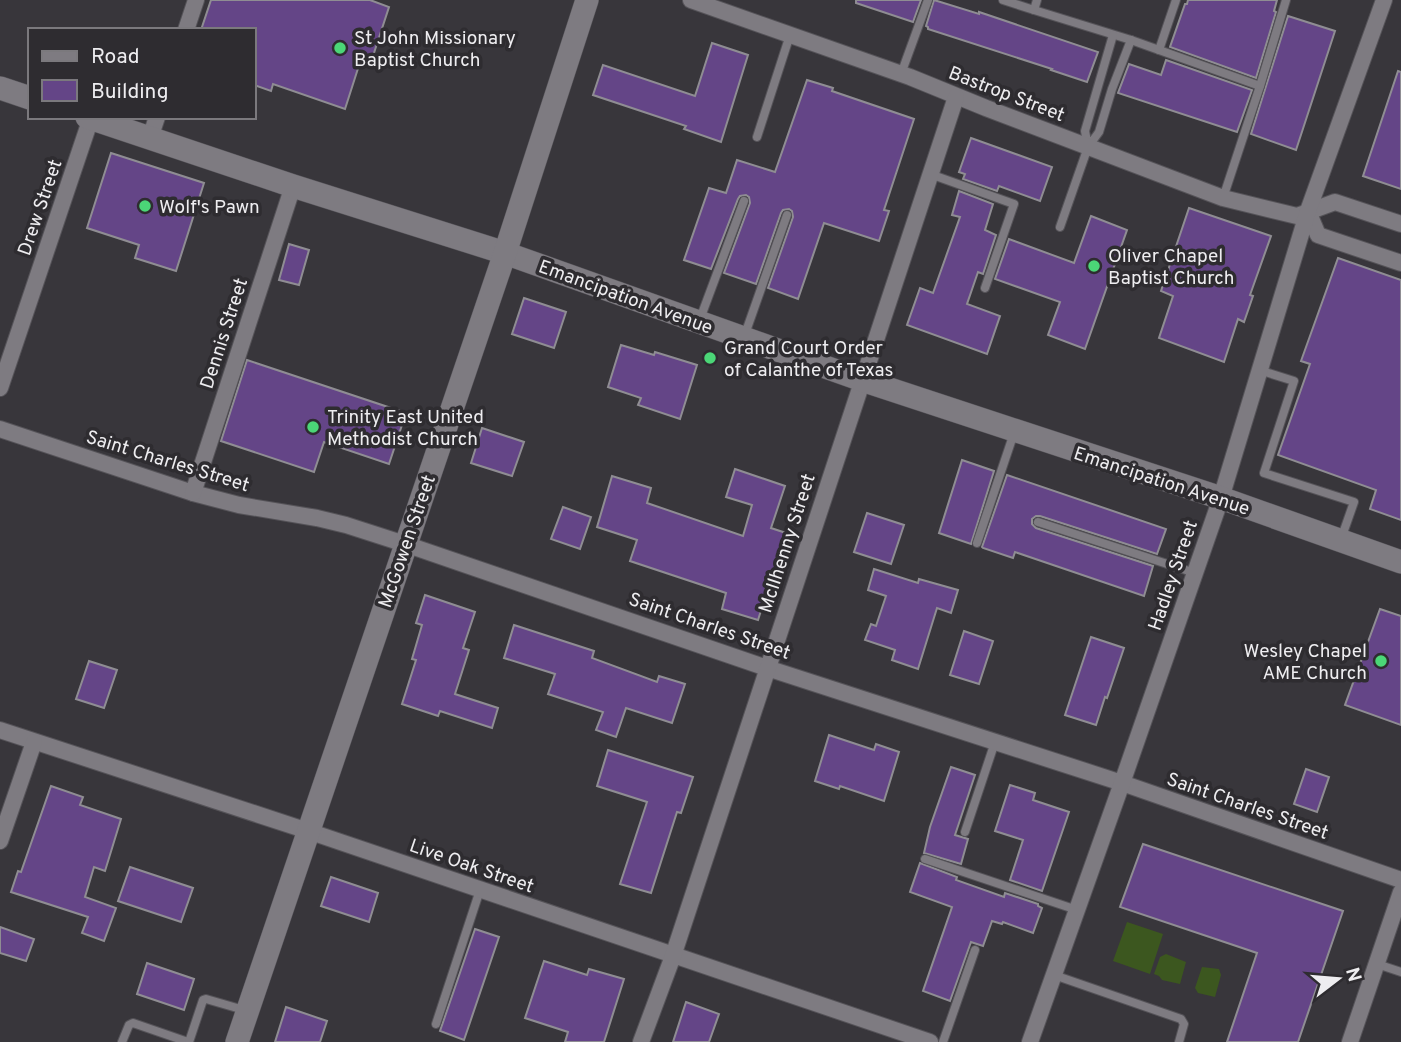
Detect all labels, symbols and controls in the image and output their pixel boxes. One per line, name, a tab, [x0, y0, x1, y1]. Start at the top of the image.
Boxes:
place label: St John Missionary Baptist Church	[354, 27, 516, 73]
legend	[28, 28, 256, 119]
marker: St John Missionary Baptist Church	[332, 40, 348, 56]
text: Road	[91, 44, 140, 71]
street label: Bastrop Street	[945, 62, 1068, 128]
text: Building	[91, 79, 169, 106]
street label: Drew Street	[13, 156, 69, 259]
place label: Wolf's Pawn	[159, 196, 260, 220]
marker: Wolf's Pawn	[137, 198, 153, 214]
place label: Oliver Chapel Baptist Church	[1108, 245, 1234, 291]
street label: Emancipation Avenue	[535, 255, 716, 341]
marker: Oliver Chapel Baptist Church	[1086, 258, 1102, 274]
street label: Dennis Street	[196, 275, 254, 392]
place label: Grand Court Order of Calanthe of Texas	[724, 337, 893, 383]
marker: Grand Court Order of Calanthe of Texas	[702, 350, 718, 366]
place label: Trinity East United Methodist Church	[327, 406, 484, 452]
marker: Trinity East United Methodist Church	[305, 419, 321, 435]
street label: Saint Charles Street	[83, 426, 252, 498]
street label: Emancipation Avenue	[1070, 442, 1252, 522]
street label: McIlhenny Street	[754, 471, 822, 616]
street label: McGowen Street	[374, 472, 442, 611]
street label: Hadley Street	[1144, 517, 1204, 634]
street label: Saint Charles Street	[625, 588, 793, 666]
place label: Wesley Chapel AME Church	[1244, 640, 1367, 686]
marker: Wesley Chapel AME Church	[1373, 653, 1389, 669]
street label: Saint Charles Street	[1163, 768, 1331, 846]
street label: Live Oak Street	[406, 834, 537, 899]
north arrow	[1303, 944, 1373, 1014]
text: N	[1339, 965, 1366, 985]

